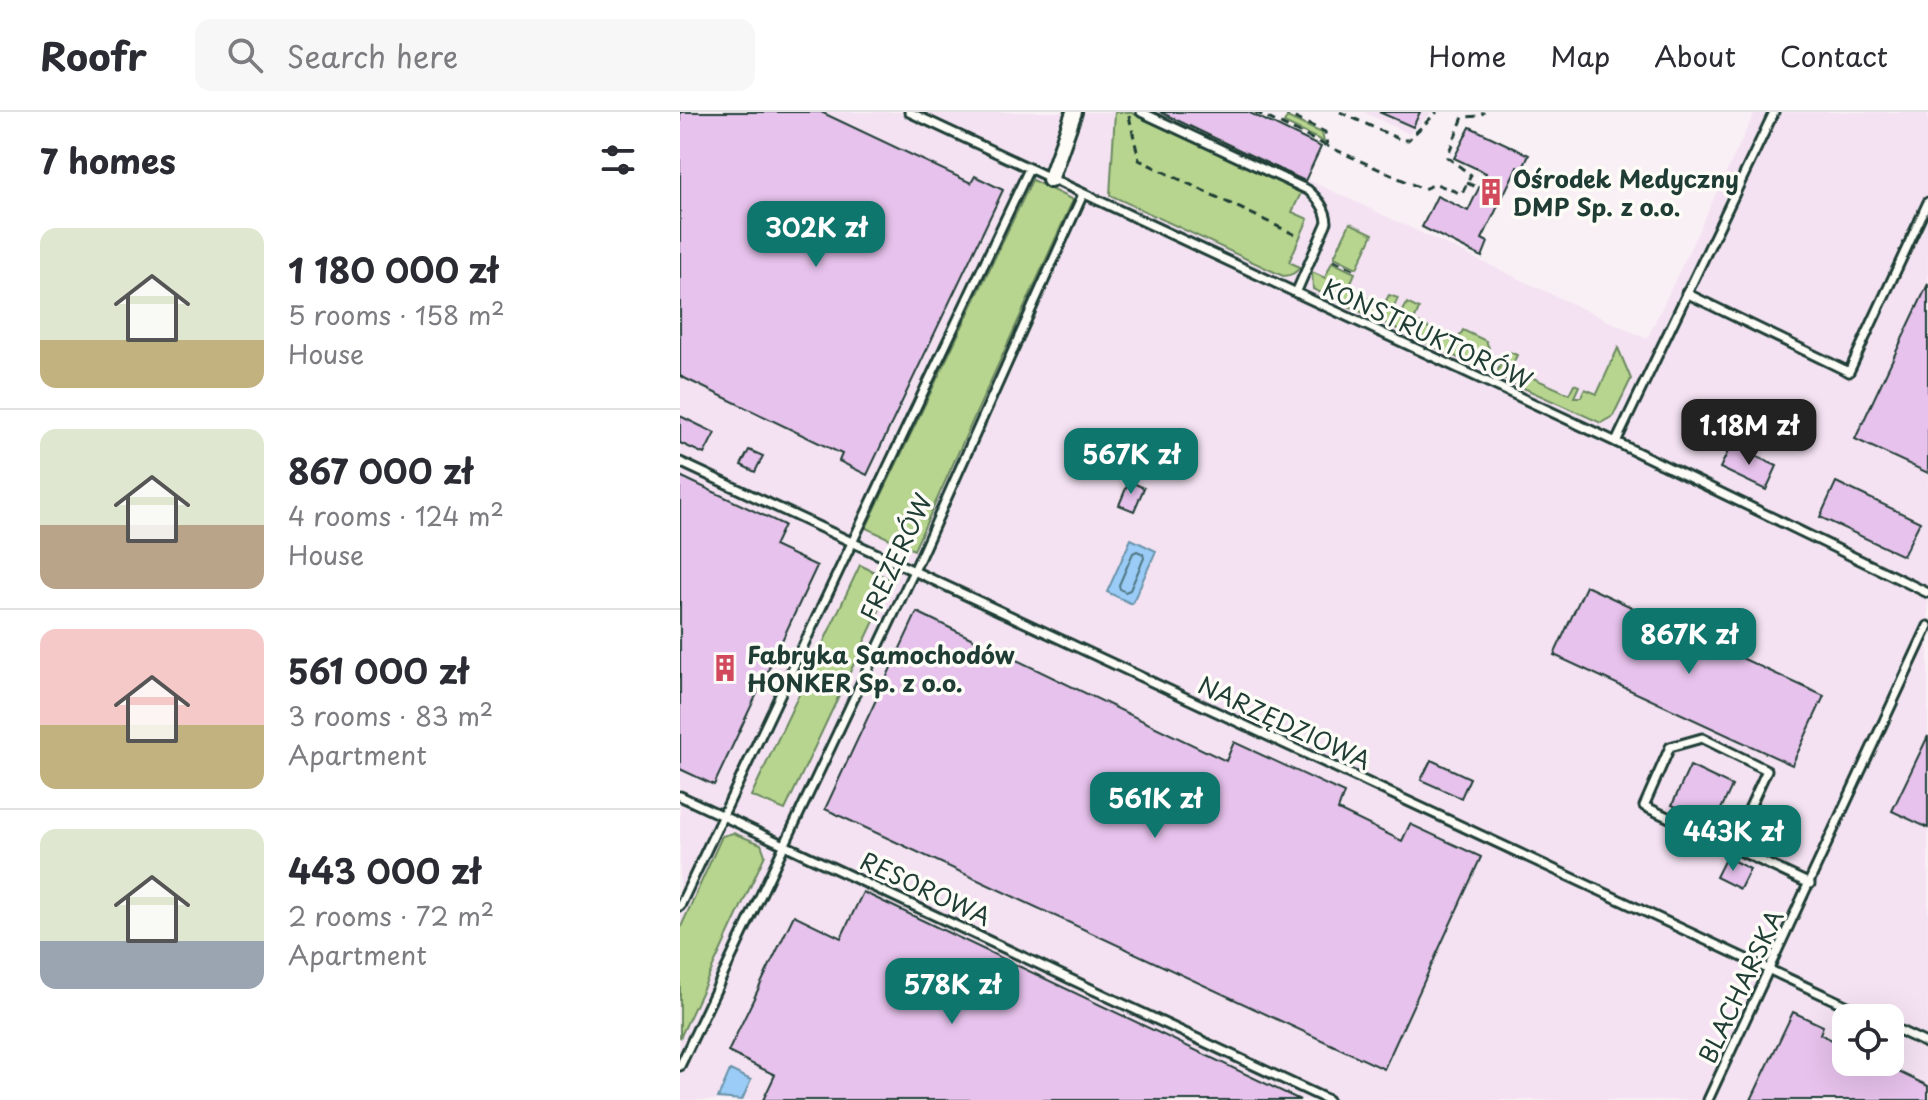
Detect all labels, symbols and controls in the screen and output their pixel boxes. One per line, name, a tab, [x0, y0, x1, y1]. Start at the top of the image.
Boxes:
search box	[195, 19, 755, 91]
text: Roofr	[40, 27, 147, 84]
icon: search	[223, 33, 267, 77]
text: Search here	[287, 33, 458, 78]
text: Home	[1428, 34, 1506, 77]
text: Map	[1550, 34, 1610, 77]
text: About	[1654, 34, 1736, 77]
text: Contact	[1780, 34, 1888, 77]
text: 7 homes	[40, 134, 176, 186]
icon: filters	[596, 138, 640, 182]
place label: Ośrodek Medyczny DMP Sp. z o.o.	[1513, 160, 1739, 224]
building icon: Ośrodek Medyczny DMP Sp. z o.o.	[1476, 177, 1506, 207]
pin: 302K zł	[742, 201, 890, 269]
text: 302K zł	[765, 207, 867, 246]
text: 1 180 000 zł	[288, 243, 498, 295]
icon: home	[104, 260, 200, 356]
street label: KONSTRUKTORÓW	[1317, 269, 1539, 397]
text: 5 rooms · 158 m²	[288, 295, 505, 334]
text: House	[288, 334, 364, 373]
pin: 1.18M zł	[1666, 399, 1832, 467]
text: 1.18M zł	[1699, 405, 1799, 444]
pin: 567K zł	[1057, 428, 1205, 496]
text: 567K zł	[1082, 434, 1180, 473]
text: 867 000 zł	[288, 444, 472, 496]
icon: home	[104, 461, 200, 557]
street label: FREZERÓW	[850, 487, 940, 627]
text: 4 rooms · 124 m²	[288, 496, 504, 535]
text: House	[288, 535, 364, 574]
pin: 867K zł	[1615, 608, 1763, 676]
text: 867K zł	[1640, 614, 1738, 653]
place label: Fabryka Samochodów HONKER Sp. z o.o.	[747, 636, 1015, 700]
text: 561 000 zł	[288, 644, 468, 696]
building icon: Fabryka Samochodów HONKER Sp. z o.o.	[710, 653, 740, 683]
icon: home	[104, 661, 200, 757]
street label: NARZĘDZIOWA	[1193, 666, 1377, 778]
text: 3 rooms · 83 m²	[288, 696, 493, 735]
text: Apartment	[288, 735, 427, 774]
pin: 561K zł	[1081, 772, 1229, 840]
text: 561K zł	[1108, 778, 1202, 817]
pin: 443K zł	[1659, 805, 1807, 873]
text: 443K zł	[1683, 811, 1783, 850]
street label: RESOROWA	[855, 842, 997, 934]
text: 443 000 zł	[288, 844, 480, 896]
icon: home	[104, 861, 200, 957]
text: 2 rooms · 72 m²	[288, 896, 494, 935]
street label: BLACHARSKA	[1689, 903, 1791, 1069]
text: Apartment	[288, 935, 427, 974]
pin: 578K zł	[878, 958, 1026, 1026]
text: 578K zł	[903, 964, 1001, 1003]
map controls	[1832, 1004, 1904, 1076]
button: locate	[1832, 1004, 1904, 1076]

